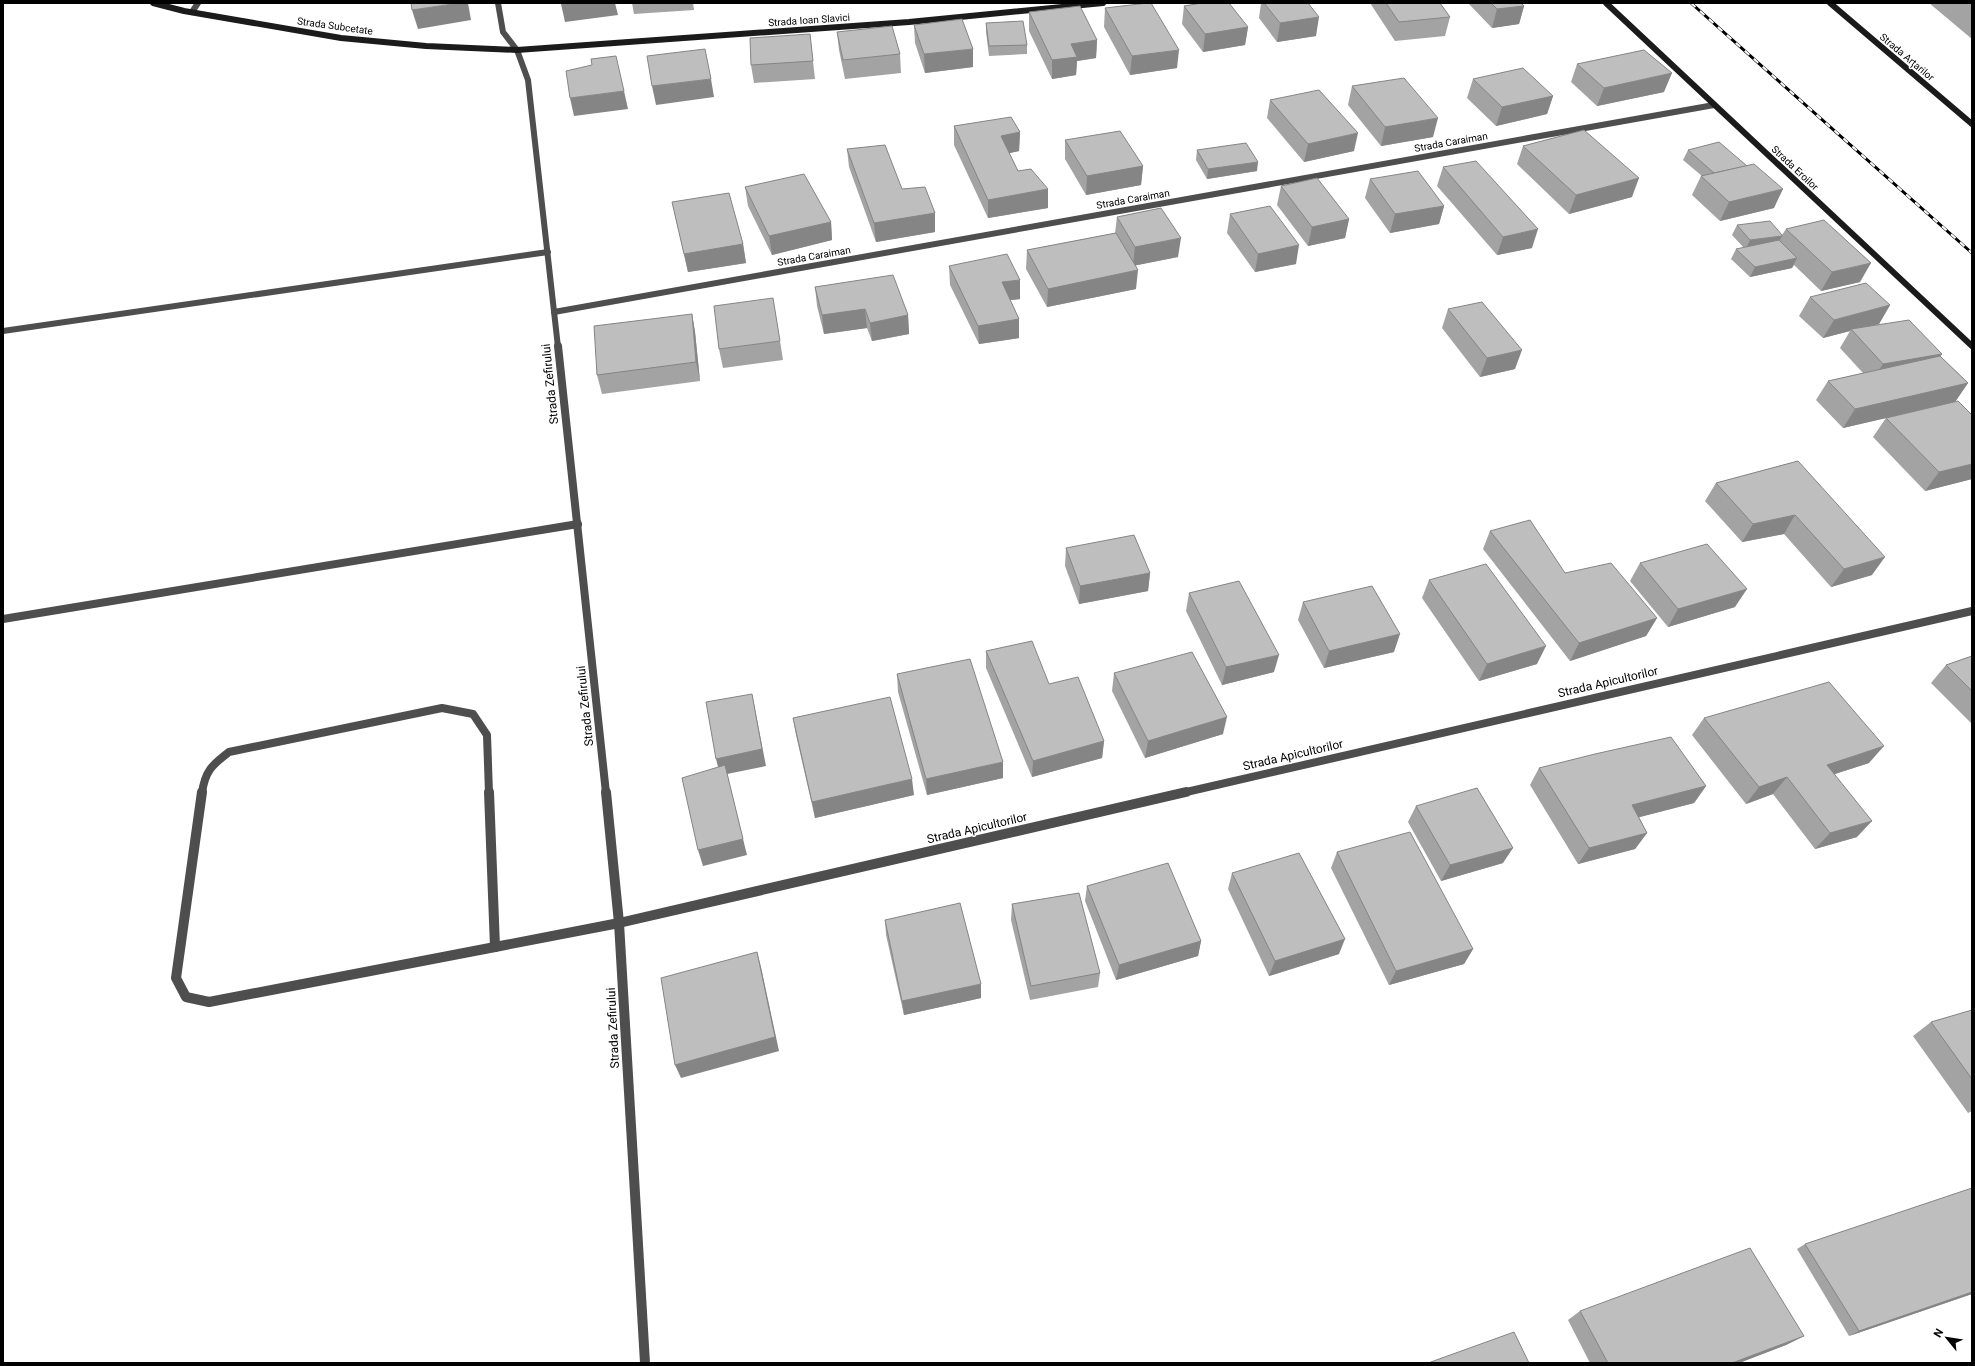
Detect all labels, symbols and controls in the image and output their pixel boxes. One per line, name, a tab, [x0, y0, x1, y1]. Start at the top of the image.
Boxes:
street label: Strada Ioan Slavici	[768, 12, 850, 28]
street label: Strada Subcetate	[296, 15, 374, 37]
street label: Strada Arțarilor	[1877, 31, 1937, 84]
street label: Strada Caraiman	[1414, 130, 1488, 154]
street label: Strada Eroilor	[1769, 144, 1821, 193]
street label: Strada Caraiman	[1096, 187, 1170, 211]
street label: Strada Caraiman	[777, 244, 851, 268]
street label: Strada Zefirului	[539, 343, 561, 425]
street label: Strada Apicultorilor	[1557, 664, 1659, 700]
street label: Strada Zefirului	[574, 665, 596, 747]
street label: Strada Apicultorilor	[1242, 737, 1344, 773]
street label: Strada Apicultorilor	[926, 810, 1028, 846]
street label: Strada Zefirului	[604, 987, 622, 1069]
north arrow	[1927, 1318, 1967, 1358]
text: N	[1931, 1326, 1946, 1340]

